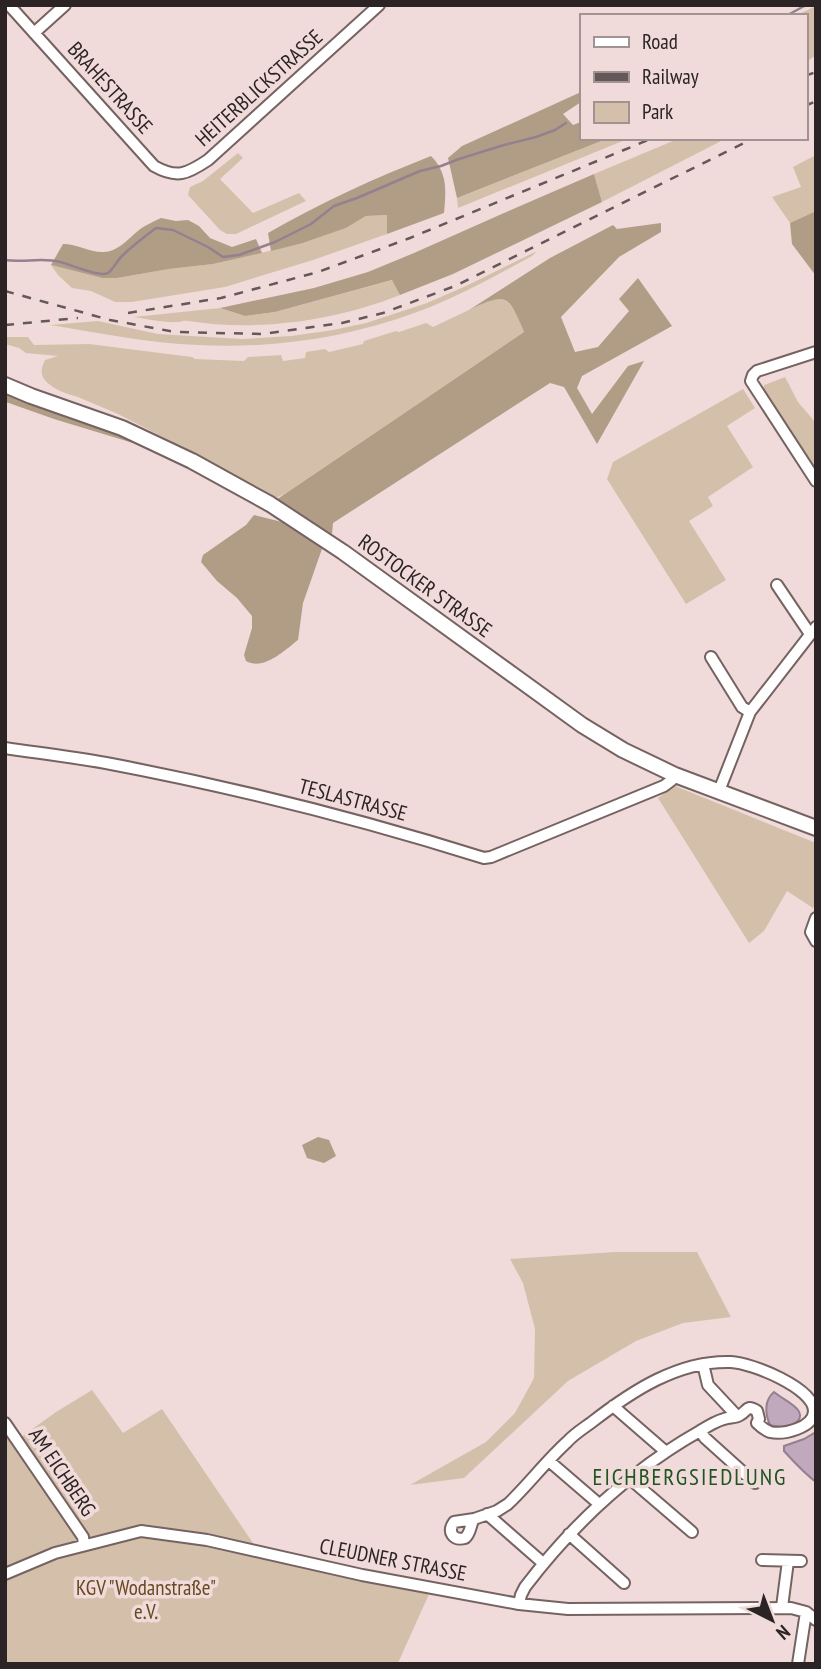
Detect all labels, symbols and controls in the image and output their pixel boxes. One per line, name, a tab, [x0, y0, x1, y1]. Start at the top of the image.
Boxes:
legend	[580, 14, 807, 140]
street label: HEITERBLICKSTRASSE	[189, 23, 328, 152]
text: Road	[642, 28, 678, 55]
street label: BRAHESTRASSE	[62, 36, 159, 139]
text: Railway	[642, 63, 699, 90]
text: Park	[642, 98, 673, 125]
street label: ROSTOCKER STRASSE	[353, 528, 497, 643]
street label: TESLASTRASSE	[296, 772, 410, 827]
street label: AM EICHBERG	[23, 1422, 102, 1521]
district label: EICHBERGSIEDLUNG	[593, 1462, 787, 1491]
street label: CLEUDNER STRASSE	[317, 1532, 469, 1587]
park label: KGV "Wodanstraße" e.V.	[76, 1574, 216, 1625]
north arrow	[737, 1585, 807, 1655]
text: N	[772, 1620, 795, 1645]

